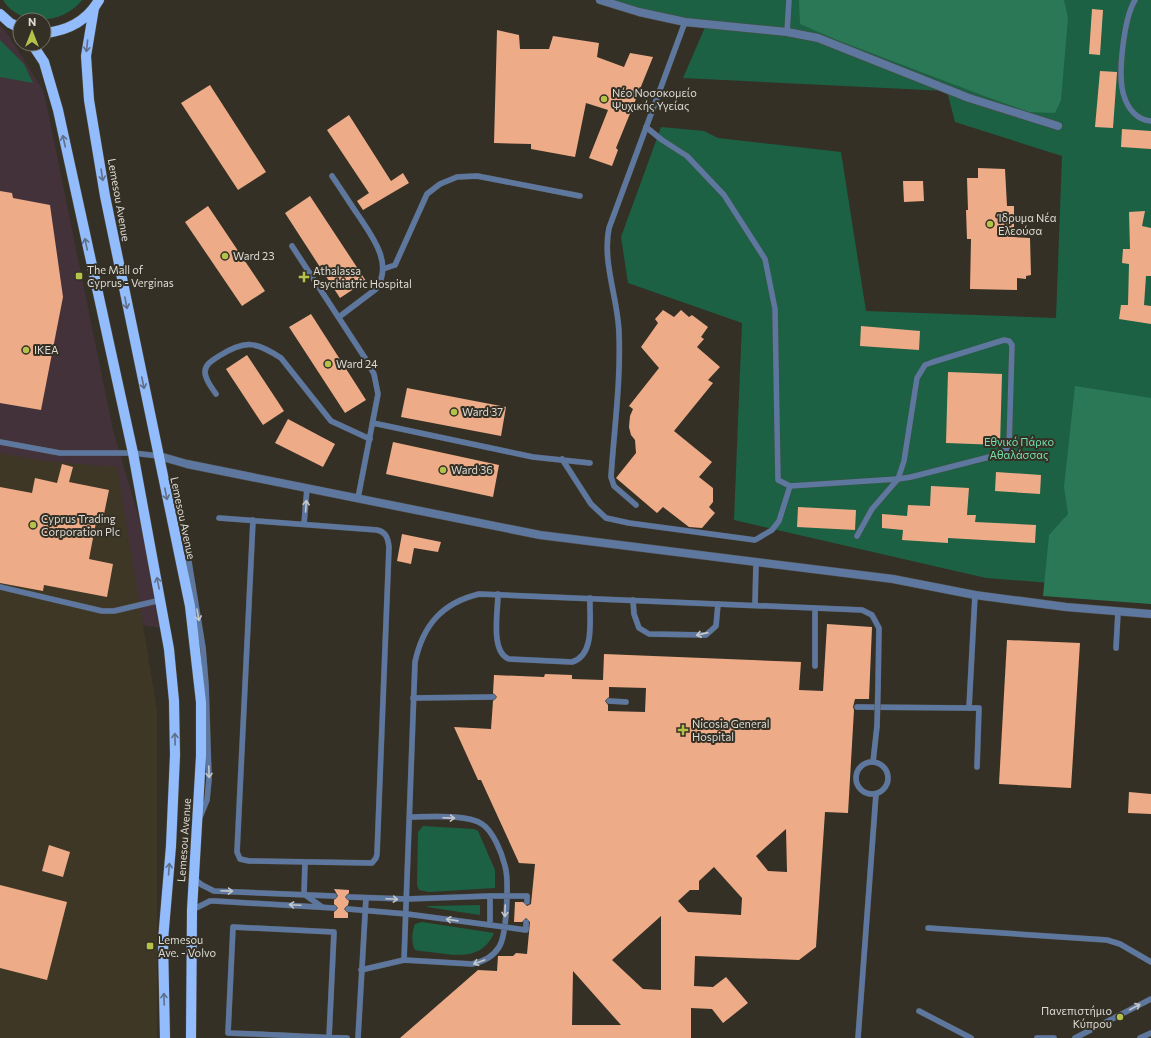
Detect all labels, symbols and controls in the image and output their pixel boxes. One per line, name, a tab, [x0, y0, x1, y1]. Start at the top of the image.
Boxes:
north arrow	[12, 12, 52, 52]
text: N	[28, 15, 36, 28]
one-way arrow	[84, 39, 91, 52]
place label: Νέο Νοσοκομείο Ψυχικής Υγείας	[612, 86, 697, 112]
marker: Νέο Νοσοκομείο Ψυχικής Υγείας	[599, 94, 609, 104]
one-way arrow	[60, 135, 68, 148]
street label: Lemesou Avenue	[106, 157, 133, 243]
one-way arrow	[98, 168, 106, 181]
place label: Ίδρυμα Νέα Ελεούσα	[997, 211, 1057, 237]
marker: Ίδρυμα Νέα Ελεούσα	[985, 219, 995, 229]
one-way arrow	[82, 238, 90, 251]
place label: Ward 23	[233, 249, 274, 262]
marker: Ward 23	[220, 251, 230, 261]
place label: The Mall of Cyprus - Verginas	[87, 263, 174, 289]
place label: Athalassa Psychiatric Hospital	[313, 264, 412, 290]
marker: The Mall of Cyprus - Verginas	[74, 271, 84, 281]
marker: Athalassa Psychiatric Hospital	[298, 271, 310, 283]
one-way arrow	[123, 296, 131, 309]
place label: IKEA	[34, 343, 59, 356]
marker: IKEA	[21, 345, 31, 355]
place label: Ward 24	[336, 357, 378, 370]
marker: Ward 24	[323, 359, 333, 369]
one-way arrow	[139, 376, 147, 389]
place label: Ward 37	[462, 405, 503, 418]
marker: Ward 37	[449, 407, 459, 417]
park label: Εθνικό Πάρκο Αθαλάσσας	[984, 435, 1055, 461]
place label: Ward 36	[451, 463, 493, 476]
marker: Ward 36	[438, 465, 448, 475]
street label: Lemesou Avenue	[168, 475, 199, 561]
one-way arrow	[163, 488, 171, 501]
one-way arrow	[302, 500, 309, 513]
place label: Cyprus Trading Corporation Plc	[41, 512, 120, 538]
marker: Cyprus Trading Corporation Plc	[28, 520, 38, 530]
one-way arrow	[154, 577, 162, 590]
one-way arrow	[194, 608, 202, 621]
one-way arrow	[696, 631, 709, 639]
place label: Nicosia General Hospital	[692, 717, 770, 743]
marker: Nicosia General Hospital	[677, 724, 689, 736]
one-way arrow	[171, 733, 179, 746]
one-way arrow	[205, 765, 213, 778]
street label: Lemesou Avenue	[174, 797, 193, 882]
one-way arrow	[442, 814, 455, 822]
one-way arrow	[165, 863, 172, 876]
one-way arrow	[220, 888, 233, 895]
one-way arrow	[385, 895, 398, 902]
one-way arrow	[289, 902, 302, 909]
one-way arrow	[502, 904, 509, 917]
one-way arrow	[446, 916, 459, 924]
place label: Lemesou Ave. - Volvo	[158, 933, 216, 959]
marker: Lemesou Ave. - Volvo	[145, 941, 155, 951]
one-way arrow	[474, 958, 486, 966]
one-way arrow	[160, 993, 168, 1006]
one-way arrow	[1129, 1003, 1141, 1010]
place label: Πανεπιστήμιο Κύπρου	[1041, 1004, 1112, 1030]
marker: Πανεπιστήμιο Κύπρου	[1115, 1012, 1125, 1022]

